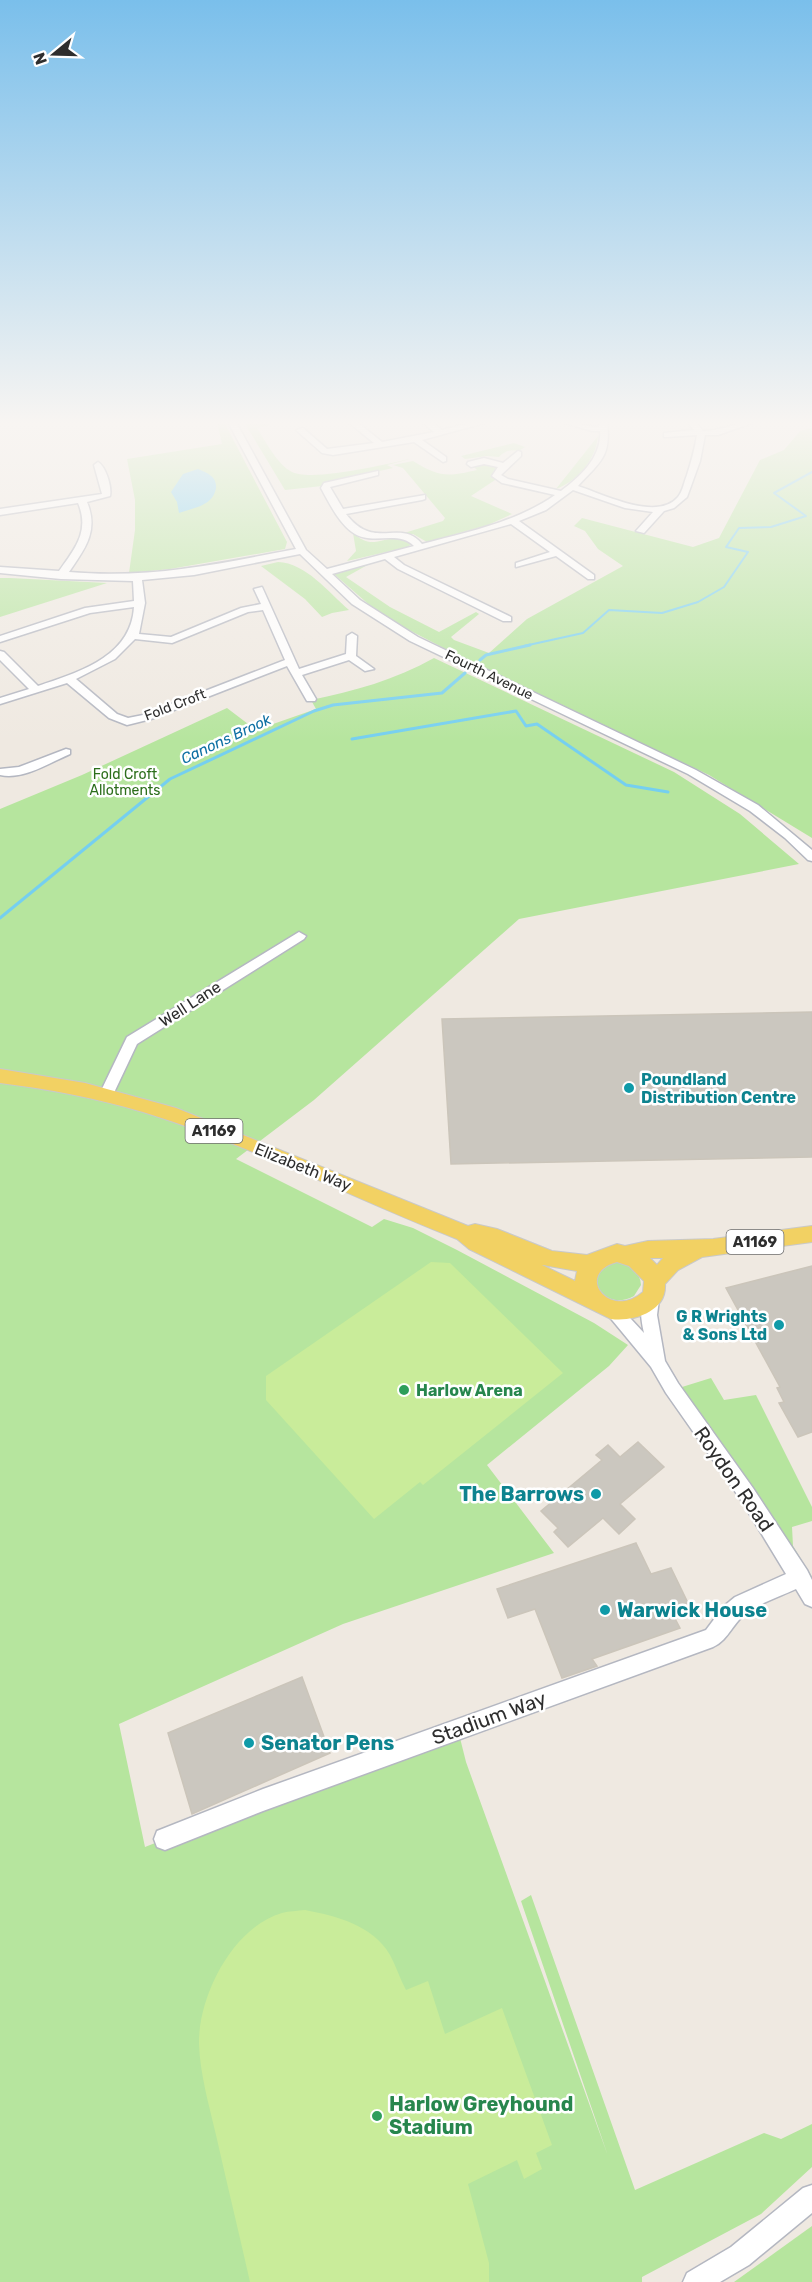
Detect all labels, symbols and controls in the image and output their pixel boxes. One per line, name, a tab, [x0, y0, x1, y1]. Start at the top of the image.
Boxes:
north arrow	[24, 24, 84, 84]
text: N	[29, 50, 51, 67]
street label: Fourth Avenue	[442, 646, 536, 704]
street label: Fold Croft	[142, 685, 209, 725]
water label: Canons Brook	[178, 710, 274, 768]
park label: Fold Croft Allotments	[90, 766, 160, 799]
street label: Well Lane	[156, 977, 224, 1031]
place label: Poundland Distribution Centre	[641, 1070, 796, 1107]
marker: Poundland Distribution Centre	[622, 1081, 636, 1095]
road number: A1169	[186, 1119, 242, 1143]
street label: Elizabeth Way	[252, 1139, 354, 1195]
road number: A1169	[726, 1230, 783, 1254]
place label: G R Wrights & Sons Ltd	[676, 1307, 767, 1344]
marker: G R Wrights & Sons Ltd	[772, 1318, 786, 1332]
place label: Harlow Arena	[416, 1381, 523, 1400]
marker: Harlow Arena	[397, 1383, 411, 1397]
street label: Roydon Road	[689, 1422, 779, 1536]
place label: The Barrows	[459, 1482, 584, 1506]
marker: The Barrows	[589, 1487, 603, 1501]
place label: Warwick House	[617, 1598, 767, 1622]
marker: Warwick House	[598, 1603, 612, 1617]
street label: Stadium Way	[429, 1686, 549, 1750]
place label: Senator Pens	[261, 1731, 394, 1755]
marker: Senator Pens	[242, 1736, 256, 1750]
place label: Harlow Greyhound Stadium	[389, 2092, 573, 2139]
marker: Harlow Greyhound Stadium	[370, 2109, 384, 2123]

